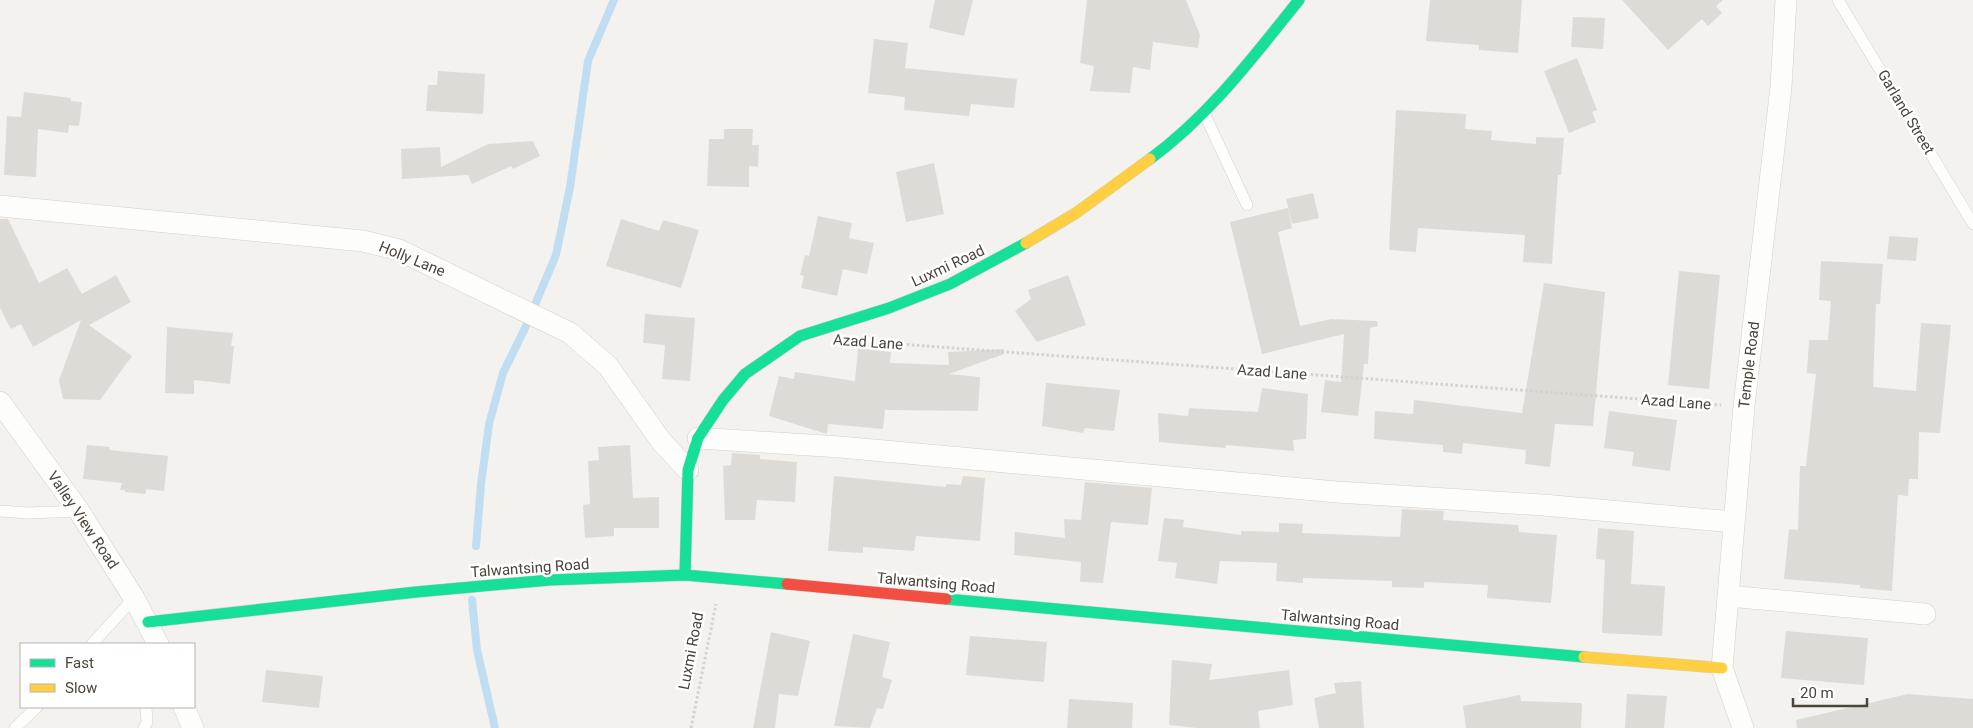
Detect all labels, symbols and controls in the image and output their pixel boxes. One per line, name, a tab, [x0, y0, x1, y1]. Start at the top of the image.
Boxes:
street label: Garland Street	[1874, 67, 1938, 158]
street label: Holly Lane	[376, 238, 448, 280]
street label: Luxmi Road	[909, 241, 987, 291]
street label: Temple Road	[1735, 320, 1763, 410]
street label: Azad Lane	[832, 331, 904, 353]
street label: Azad Lane	[1236, 361, 1308, 383]
street label: Azad Lane	[1640, 391, 1712, 413]
street label: Valley View Road	[44, 468, 122, 572]
street label: Talwantsing Road	[470, 555, 590, 581]
street label: Talwantsing Road	[876, 569, 996, 597]
street label: Talwantsing Road	[1280, 606, 1400, 634]
street label: Luxmi Road	[675, 611, 707, 691]
legend	[20, 643, 195, 708]
text: Fast	[65, 654, 94, 672]
scale bar	[1793, 676, 1867, 708]
text: Slow	[65, 679, 97, 697]
text: 20 m	[1800, 684, 1834, 702]

